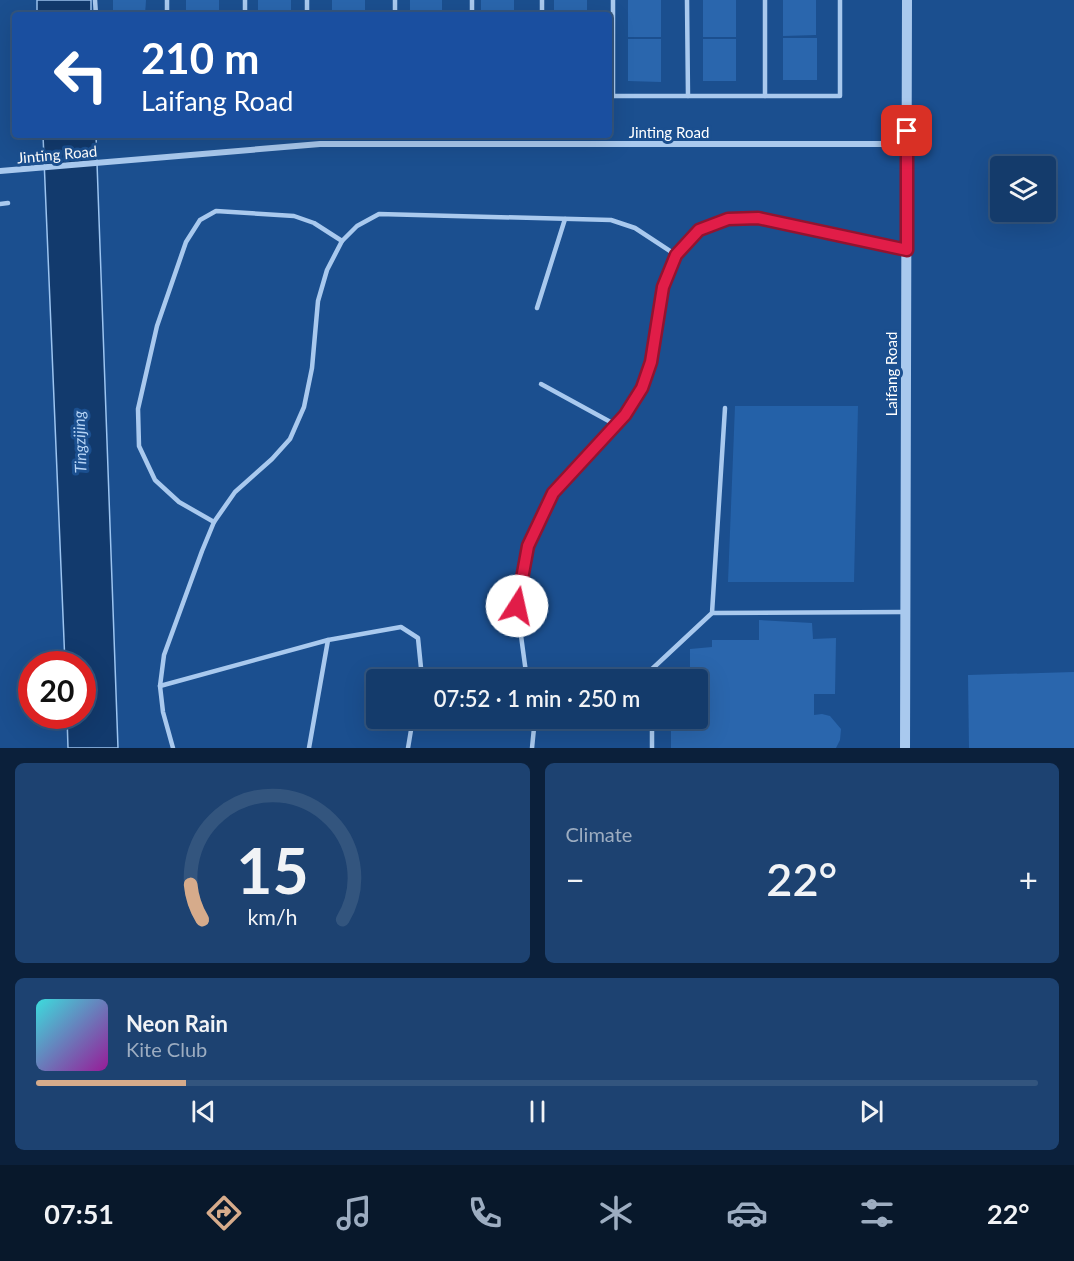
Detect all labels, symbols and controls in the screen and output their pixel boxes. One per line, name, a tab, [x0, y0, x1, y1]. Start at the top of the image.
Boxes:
text: 210 m	[141, 33, 259, 83]
icon: left	[42, 36, 120, 114]
text: Laifang Road	[141, 84, 293, 117]
pin	[881, 105, 932, 156]
icon: arrive	[890, 114, 923, 147]
street label: Jinting Road	[629, 123, 709, 141]
street label: Jinting Road	[16, 142, 98, 166]
map controls	[990, 156, 1056, 222]
button: layers	[990, 156, 1056, 222]
street label: Laifang Road	[882, 332, 900, 416]
water label: Tingzijing	[68, 410, 90, 474]
position arrow	[485, 574, 549, 638]
speed limit sign: 20	[18, 651, 96, 729]
text: 07:52 · 1 min · 250 m	[434, 685, 640, 712]
text: Climate	[566, 822, 632, 846]
text: 15	[236, 832, 308, 907]
text: 22°	[766, 852, 837, 906]
text: −	[566, 859, 585, 899]
text: +	[1019, 859, 1038, 899]
text: km/h	[247, 904, 297, 930]
text: Neon Rain	[126, 1010, 228, 1037]
text: Kite Club	[126, 1037, 207, 1061]
icon: previous	[187, 1095, 220, 1128]
icon: pause	[521, 1095, 554, 1128]
icon: next	[855, 1095, 888, 1128]
icon: directions	[203, 1192, 245, 1234]
icon: music	[333, 1192, 375, 1234]
icon: phone	[464, 1192, 506, 1234]
icon: climate	[595, 1192, 637, 1234]
icon: car	[726, 1192, 768, 1234]
icon: filters	[856, 1192, 898, 1234]
text: 07:51	[44, 1197, 114, 1230]
text: 22°	[987, 1197, 1030, 1230]

